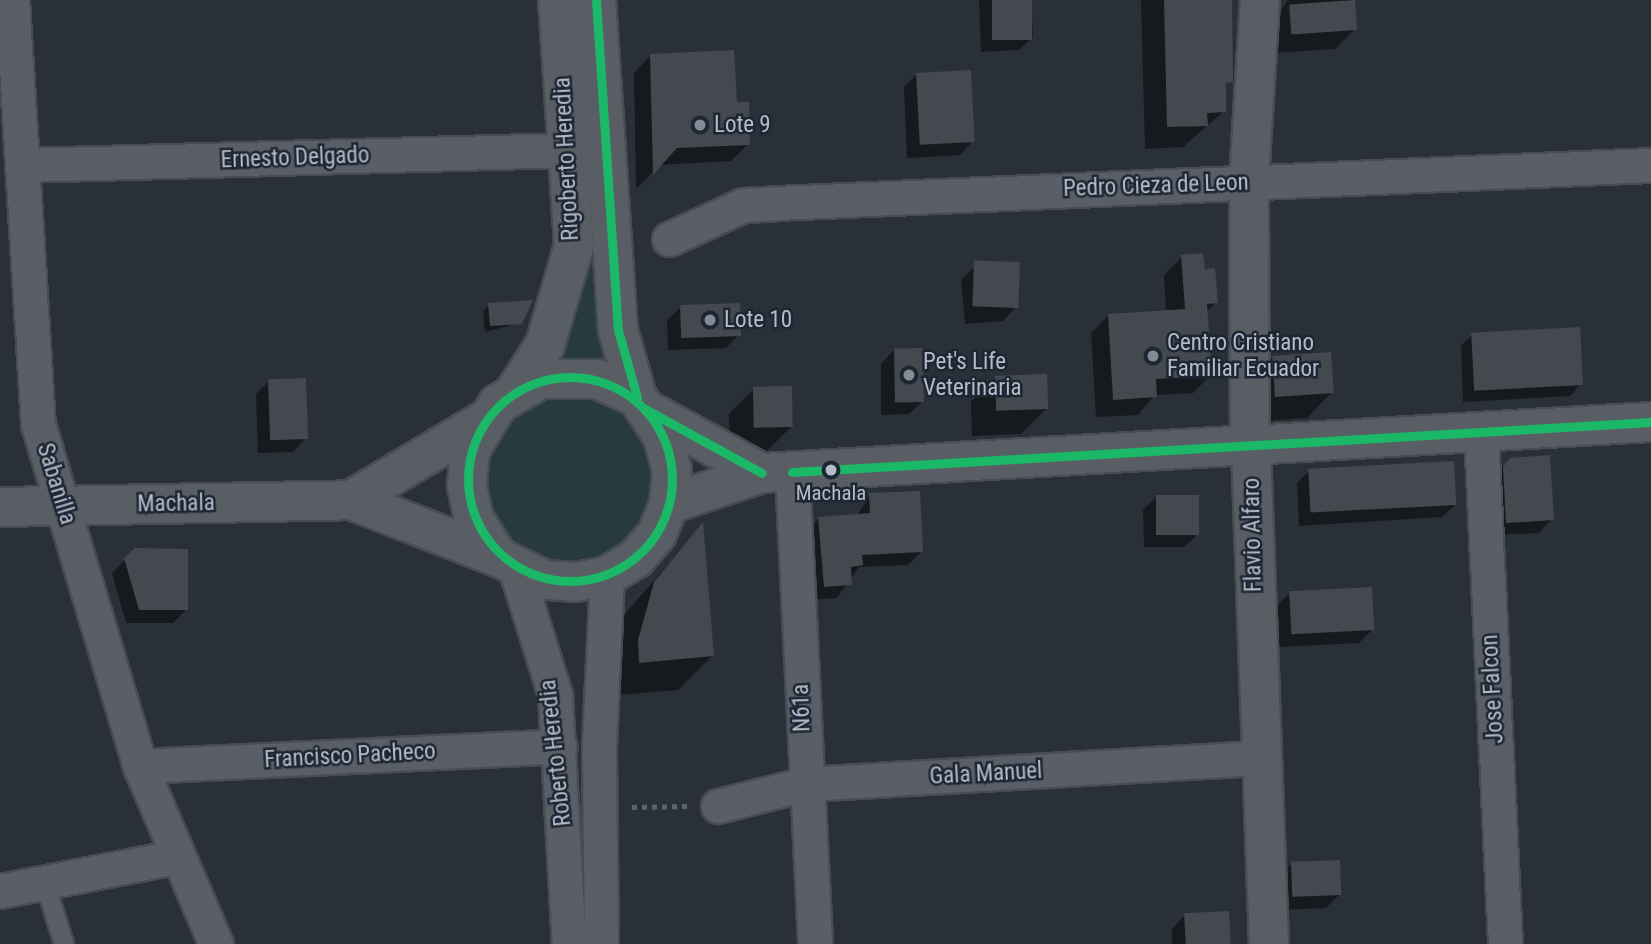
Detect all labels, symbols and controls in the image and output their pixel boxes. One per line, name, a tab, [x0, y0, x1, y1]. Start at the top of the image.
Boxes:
street label: Rigoberto Heredia	[549, 76, 585, 242]
place label: Lote 9	[714, 111, 771, 139]
marker: Lote 9	[692, 117, 708, 133]
street label: Ernesto Delgado	[220, 142, 370, 174]
street label: Pedro Cieza de Leon	[1063, 169, 1249, 203]
place label: Lote 10	[724, 306, 792, 334]
marker: Lote 10	[702, 312, 718, 328]
place label: Centro Cristiano Familiar Ecuador	[1167, 329, 1319, 383]
place label: Pet's Life Veterinaria	[923, 348, 1022, 402]
marker: Centro Cristiano Familiar Ecuador	[1145, 348, 1161, 364]
marker: Pet's Life Veterinaria	[901, 367, 917, 383]
street label: Sabanilla	[31, 440, 81, 528]
marker: Machala	[824, 463, 838, 477]
street label: Flavio Alfaro	[1238, 478, 1268, 592]
place label: Machala	[796, 480, 866, 506]
street label: Machala	[137, 490, 215, 518]
street label: Jose Falcon	[1476, 634, 1510, 744]
street label: Roberto Heredia	[535, 678, 577, 828]
street label: N61a	[787, 684, 817, 732]
street label: Francisco Pacheco	[264, 738, 436, 774]
street label: Gala Manuel	[929, 757, 1043, 791]

